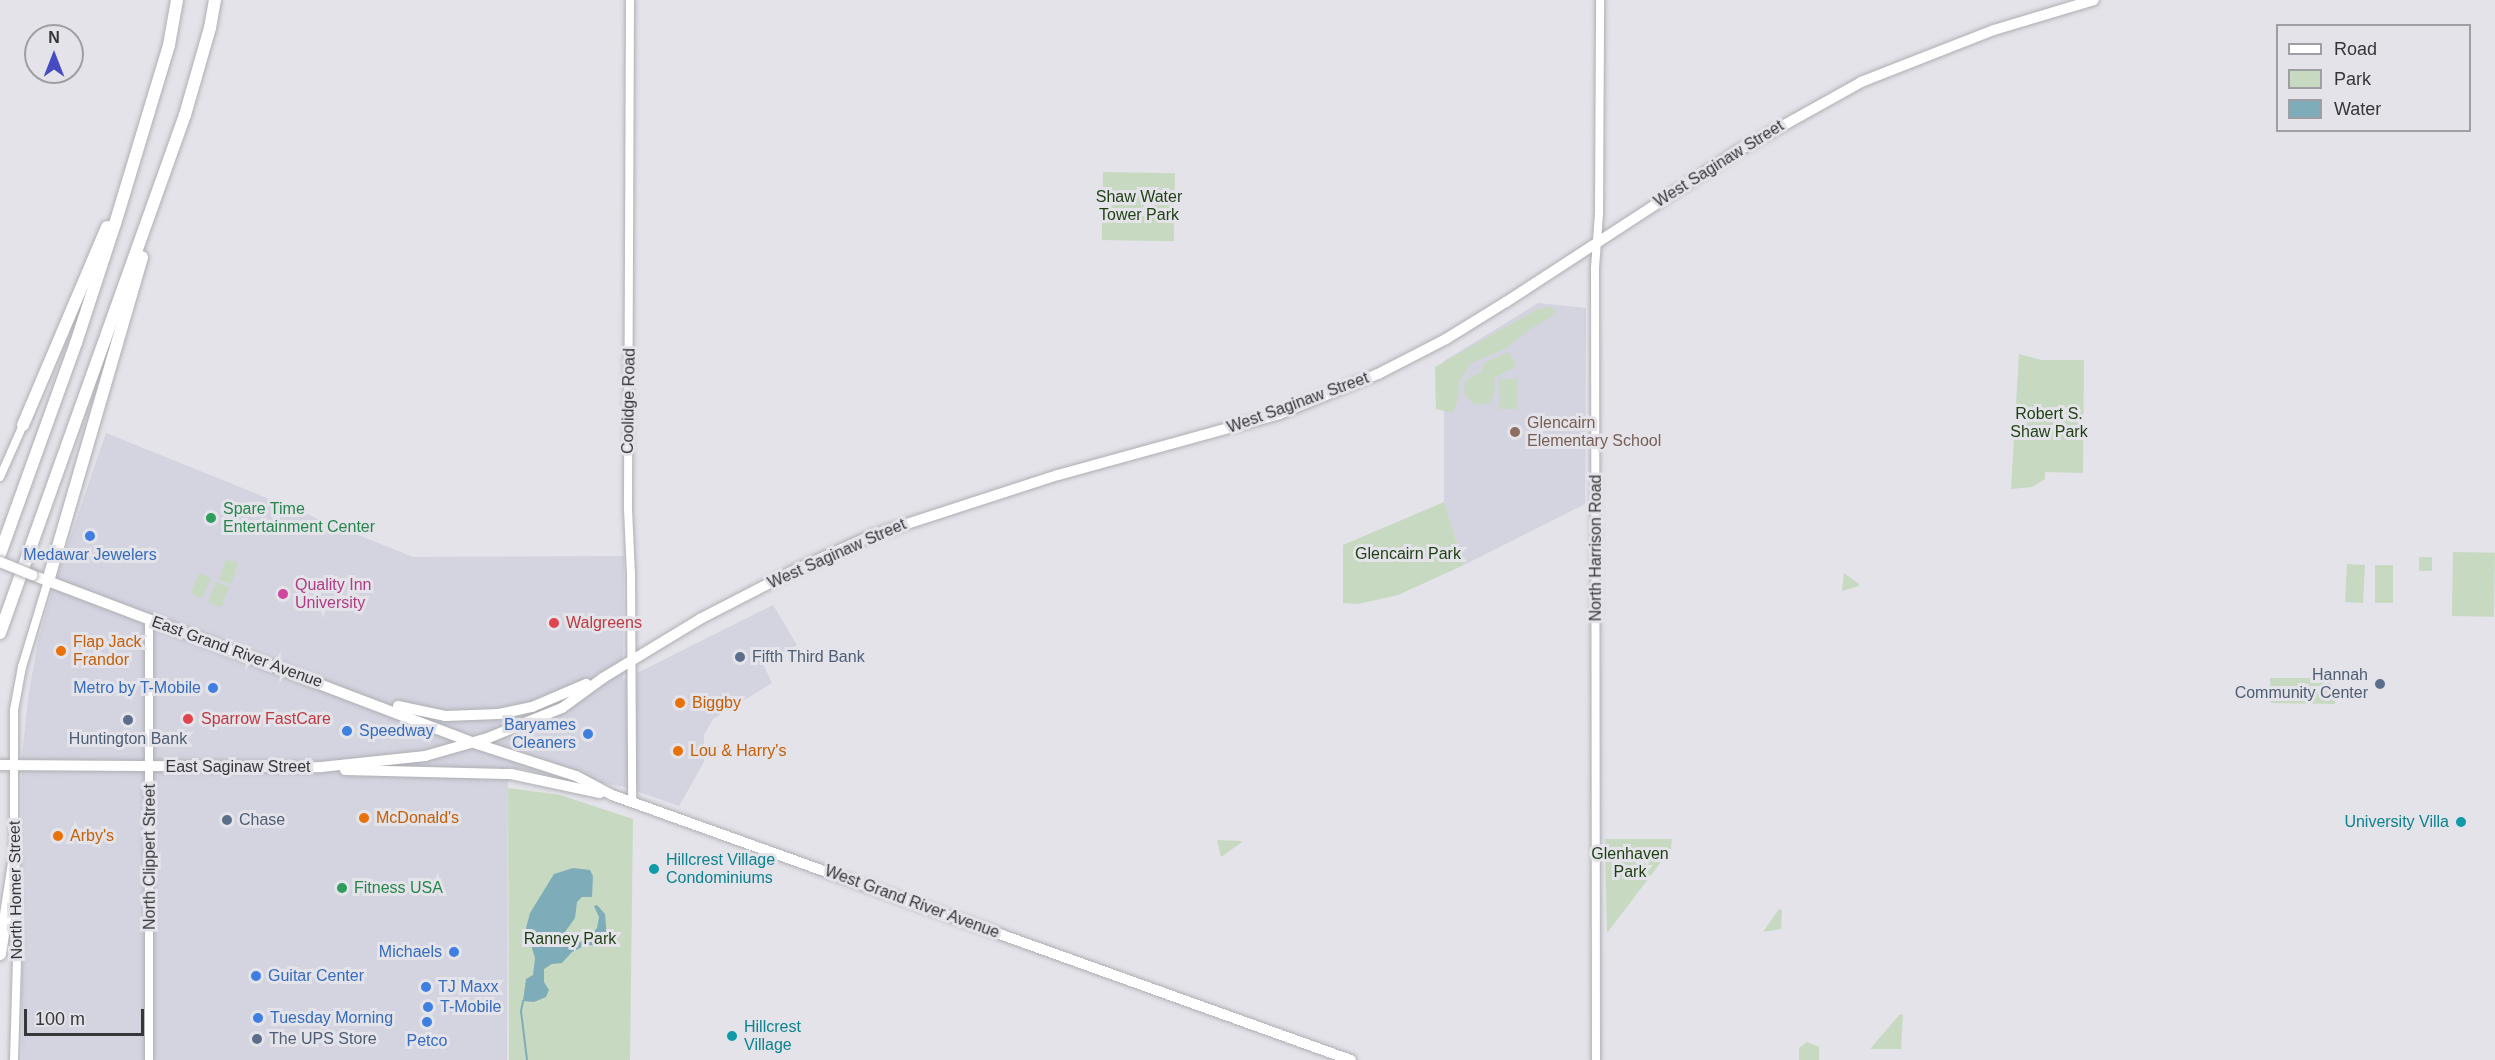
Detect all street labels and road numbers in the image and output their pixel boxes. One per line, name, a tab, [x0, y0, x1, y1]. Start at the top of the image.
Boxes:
street label: West Saginaw Street	[1651, 116, 1787, 212]
street label: Coolidge Road	[618, 348, 640, 454]
street label: West Saginaw Street	[1225, 368, 1371, 438]
street label: North Harrison Road	[1586, 475, 1606, 621]
street label: West Saginaw Street	[765, 515, 909, 593]
street label: East Grand River Avenue	[149, 612, 325, 692]
street label: East Saginaw Street	[166, 757, 310, 777]
street label: North Clippert Street	[140, 784, 160, 930]
street label: North Homer Street	[5, 820, 27, 960]
street label: West Grand River Avenue	[822, 861, 1002, 943]

